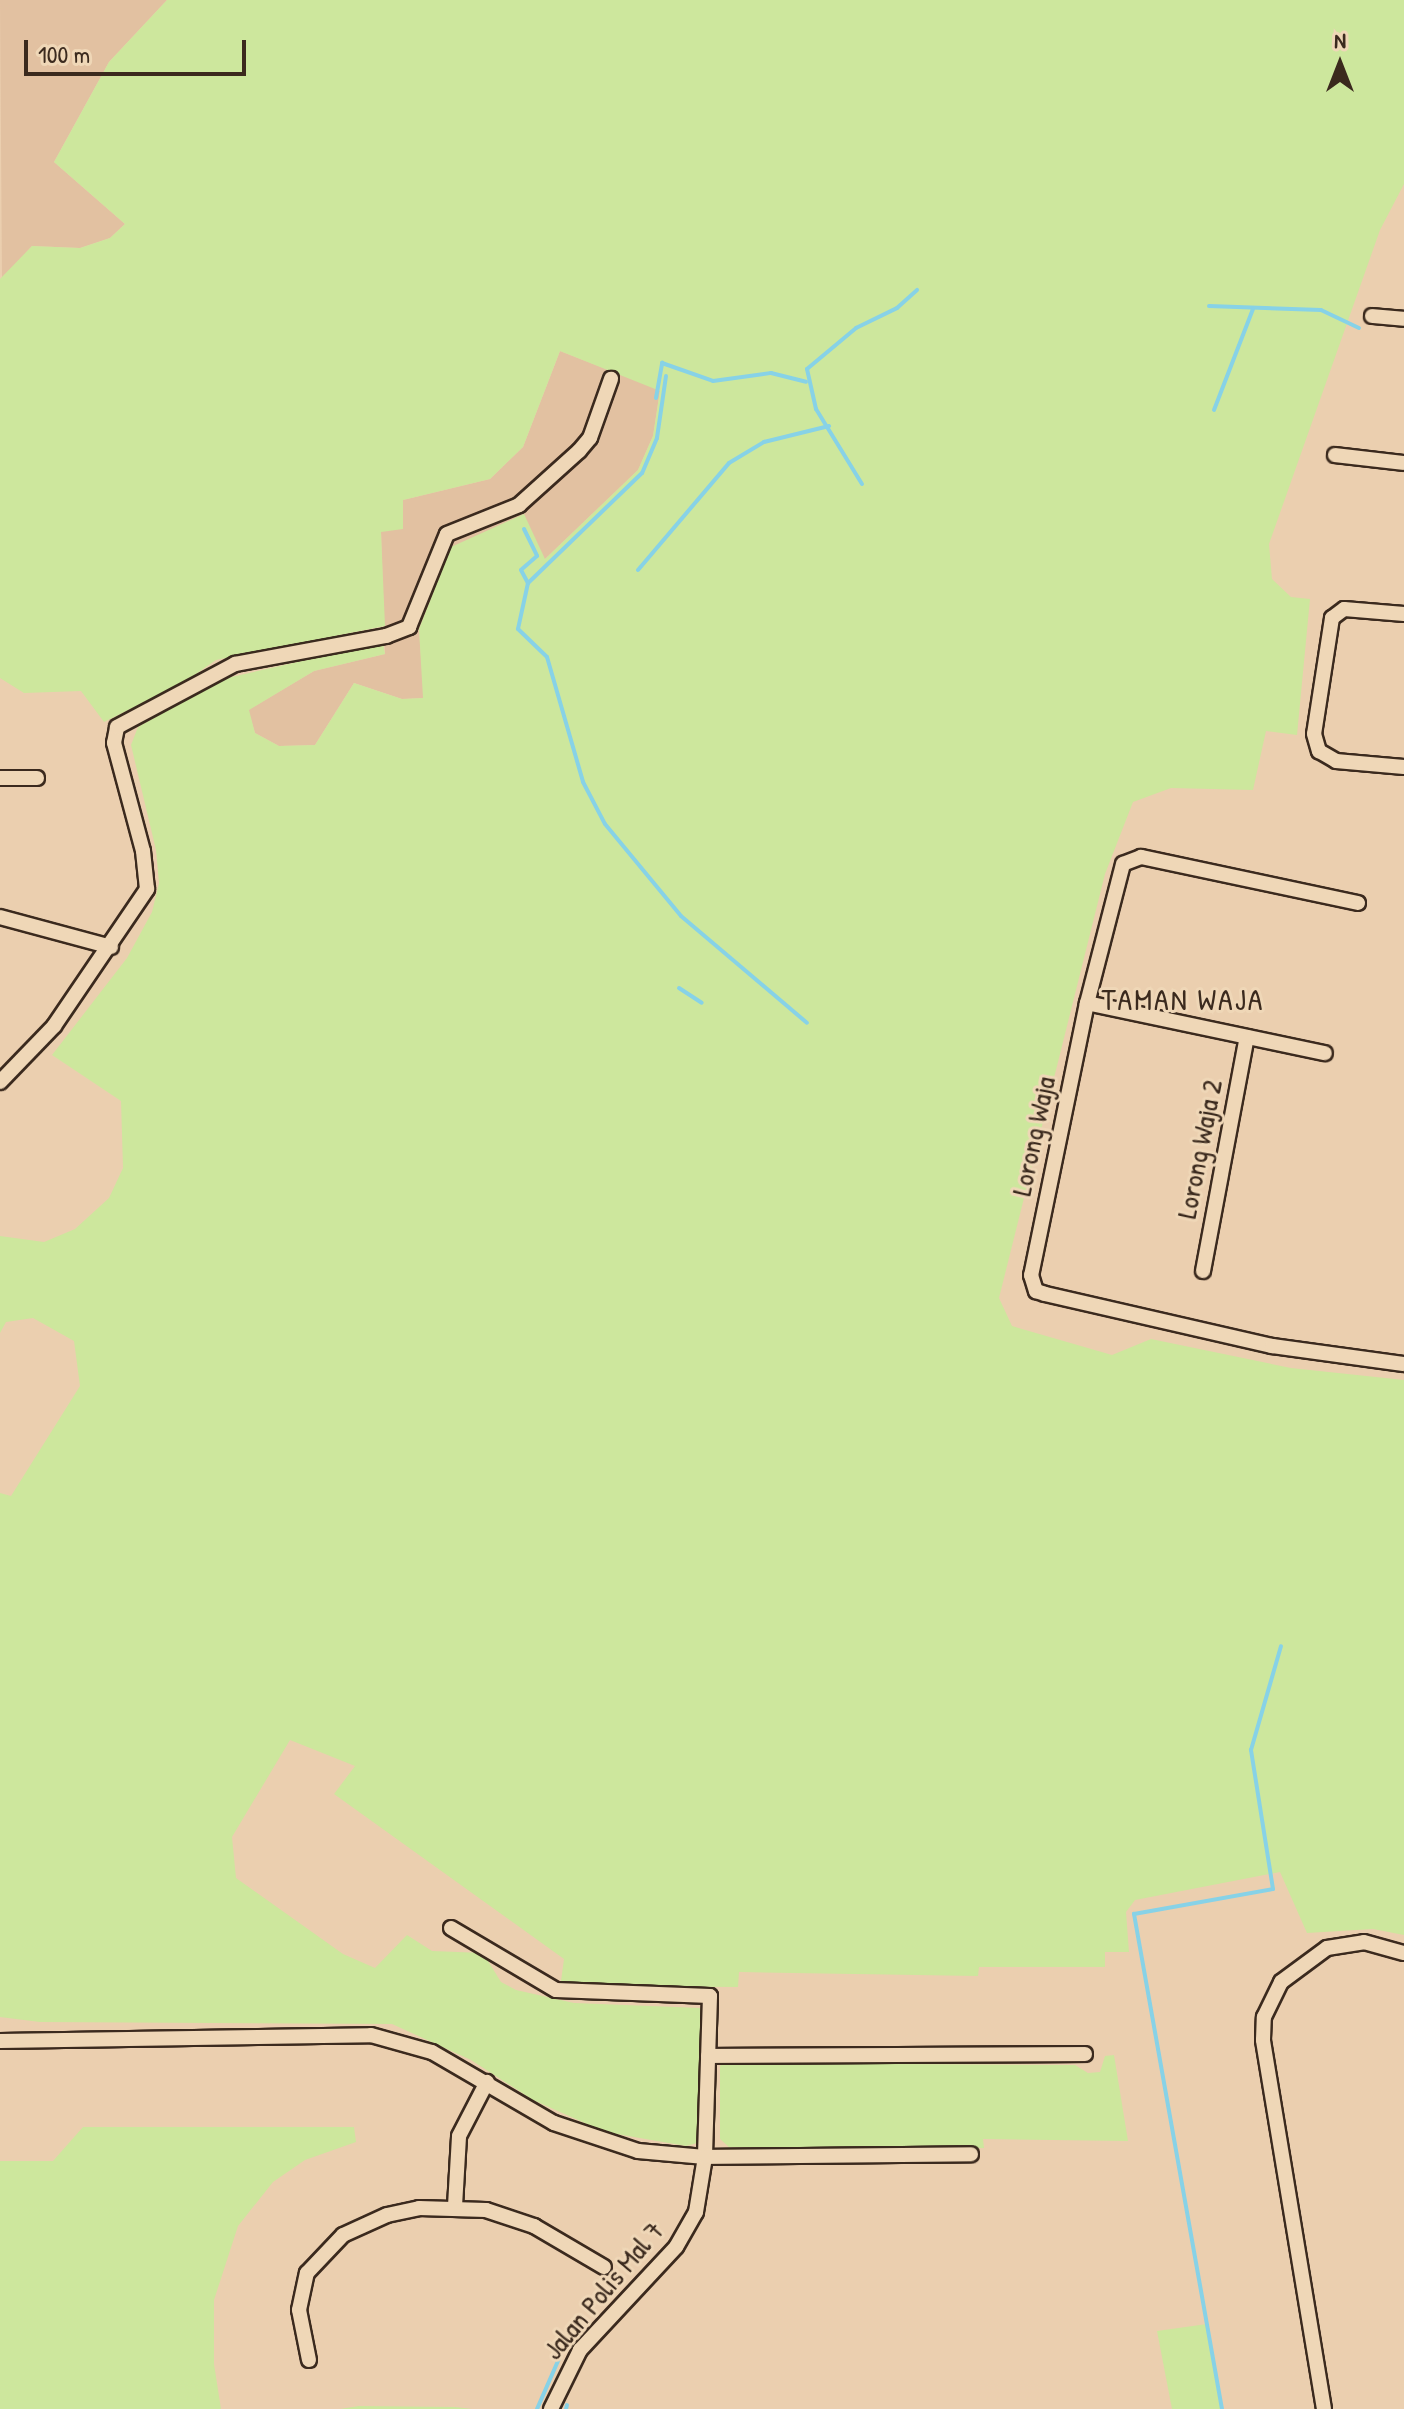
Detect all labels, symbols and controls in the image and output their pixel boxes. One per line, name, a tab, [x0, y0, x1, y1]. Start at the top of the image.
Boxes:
scale bar	[28, 24, 250, 74]
north arrow	[1300, 24, 1380, 104]
text: N	[1334, 25, 1346, 55]
text: 100 m	[38, 38, 90, 70]
district label: TAMAN WAJA	[1102, 981, 1264, 1017]
street label: Lorong Waja	[1004, 1073, 1062, 1199]
street label: Lorong Waja 2	[1169, 1077, 1229, 1221]
street label: Jalan Polis Mal 7	[536, 2214, 670, 2366]

